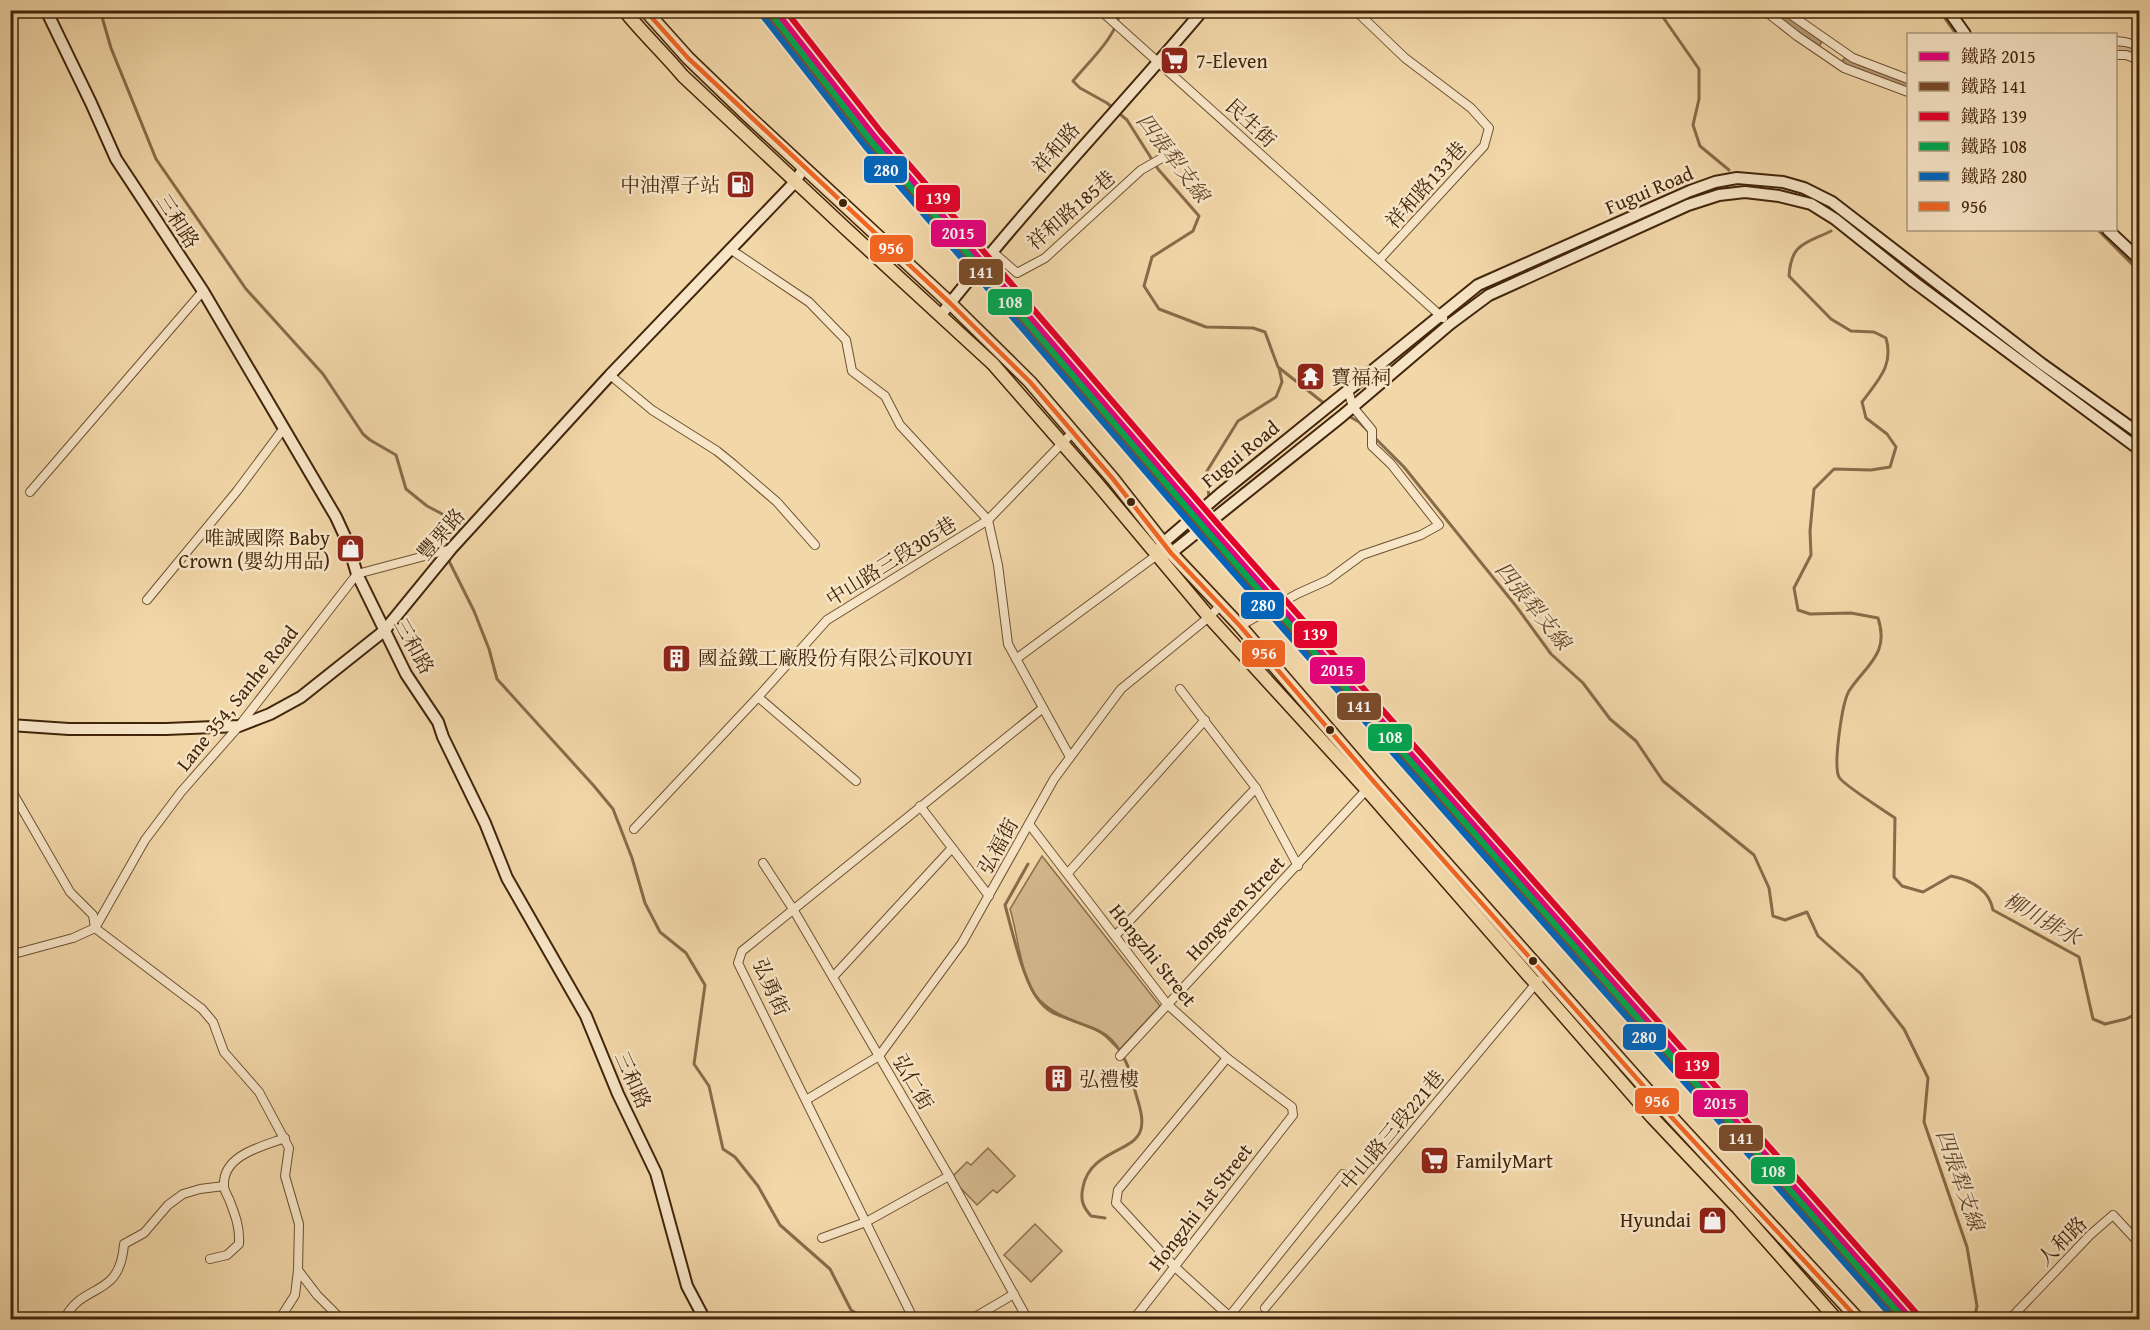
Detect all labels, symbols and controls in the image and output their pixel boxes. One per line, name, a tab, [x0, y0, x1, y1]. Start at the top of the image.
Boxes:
legend	[1907, 33, 2117, 231]
text: 鐵路 2015	[1961, 43, 2036, 70]
supermarket icon: 7-Eleven	[1159, 45, 1191, 77]
place label: 7-Eleven	[1196, 46, 1268, 75]
text: 鐵路 141	[1961, 73, 2027, 100]
street label: 民生街	[1220, 92, 1283, 154]
text: 鐵路 139	[1961, 103, 2027, 130]
water label: 四張犁支線	[1129, 106, 1219, 211]
street label: 祥和路	[1025, 116, 1086, 180]
text: 鐵路 108	[1961, 133, 2027, 160]
street label: 祥和路133巷	[1378, 135, 1473, 235]
line badge: 280	[863, 155, 908, 184]
text: 280	[874, 158, 898, 182]
street label: Fugui Road	[1600, 158, 1698, 221]
street label: 祥和路185巷	[1020, 163, 1121, 256]
text: 鐵路 280	[1961, 163, 2027, 190]
fuel station icon: 中油潭子站	[725, 169, 757, 201]
place label: 中油潭子站	[620, 170, 720, 199]
line badge: 139	[915, 184, 961, 213]
text: 139	[926, 186, 950, 210]
street label: 三和路	[150, 188, 207, 254]
text: 956	[1961, 193, 1987, 220]
unlabelled marker	[837, 197, 849, 209]
line badge: 2015	[930, 219, 987, 248]
text: 2015	[941, 221, 975, 245]
line badge: 956	[869, 234, 914, 263]
text: 956	[879, 236, 903, 260]
line badge: 141	[958, 258, 1004, 286]
text: 141	[969, 260, 993, 284]
line badge: 108	[987, 288, 1033, 316]
text: 108	[998, 290, 1022, 314]
temple icon: 寶福祠	[1294, 361, 1326, 393]
place label: 寶福祠	[1331, 362, 1391, 391]
street label: Fugui Road	[1194, 413, 1285, 494]
unlabelled marker	[1125, 496, 1137, 508]
street label: 豐栗路	[410, 502, 471, 566]
street label: 中山路三段305巷	[820, 509, 962, 612]
place label: 唯誠國際 Baby Crown (嬰幼用品)	[179, 523, 330, 575]
shop icon: 唯誠國際 Baby Crown (嬰幼用品)	[335, 533, 367, 565]
water label: 四張犁支線	[1488, 555, 1580, 658]
line badge: 280	[1240, 591, 1285, 620]
text: 280	[1251, 593, 1275, 617]
street label: 三和路	[387, 612, 442, 679]
street label: Lane 354, Sanhe Road	[169, 618, 305, 777]
line badge: 139	[1293, 620, 1338, 649]
text: 139	[1303, 622, 1327, 646]
line badge: 956	[1241, 639, 1286, 668]
text: 956	[1252, 641, 1276, 665]
building icon: 國益鐵工廠股份有限公司KOUYI	[661, 642, 693, 674]
place label: 國益鐵工廠股份有限公司KOUYI	[698, 643, 973, 672]
line badge: 2015	[1309, 656, 1366, 685]
text: 2015	[1320, 658, 1354, 682]
line badge: 141	[1336, 692, 1382, 721]
text: 141	[1347, 694, 1371, 718]
line badge: 108	[1367, 723, 1413, 752]
unlabelled marker	[1324, 724, 1336, 736]
text: 108	[1378, 725, 1402, 749]
street label: 弘福街	[970, 812, 1025, 879]
street label: Hongwen Street	[1178, 849, 1291, 967]
water label: 柳川排水	[1998, 884, 2088, 954]
street label: Hongzhi Street	[1103, 897, 1204, 1012]
street label: 弘勇街	[746, 953, 797, 1020]
unlabelled marker	[1527, 955, 1539, 967]
line badge: 280	[1622, 1023, 1667, 1051]
text: 280	[1632, 1025, 1656, 1049]
street label: 三和路	[608, 1046, 659, 1113]
street label: 弘仁街	[886, 1049, 941, 1115]
line badge: 139	[1674, 1051, 1720, 1080]
text: 139	[1685, 1053, 1709, 1077]
building icon: 弘禮樓	[1042, 1063, 1074, 1095]
street label: 中山路三段221巷	[1333, 1063, 1451, 1196]
place label: 弘禮樓	[1079, 1064, 1139, 1093]
line badge: 956	[1634, 1087, 1680, 1115]
text: 956	[1645, 1089, 1669, 1113]
line badge: 2015	[1692, 1089, 1749, 1118]
text: 2015	[1703, 1091, 1737, 1115]
line badge: 141	[1718, 1124, 1764, 1152]
water label: 四張犁支線	[1929, 1125, 1993, 1236]
text: 141	[1729, 1126, 1753, 1150]
street label: Hongzhi 1st Street	[1141, 1137, 1259, 1276]
supermarket icon: FamilyMart	[1419, 1145, 1451, 1177]
place label: FamilyMart	[1456, 1146, 1553, 1175]
line badge: 108	[1750, 1156, 1796, 1185]
text: 108	[1761, 1159, 1785, 1183]
shop icon: Hyundai	[1696, 1204, 1728, 1236]
place label: Hyundai	[1620, 1205, 1691, 1234]
street label: 人和路	[2030, 1209, 2093, 1272]

